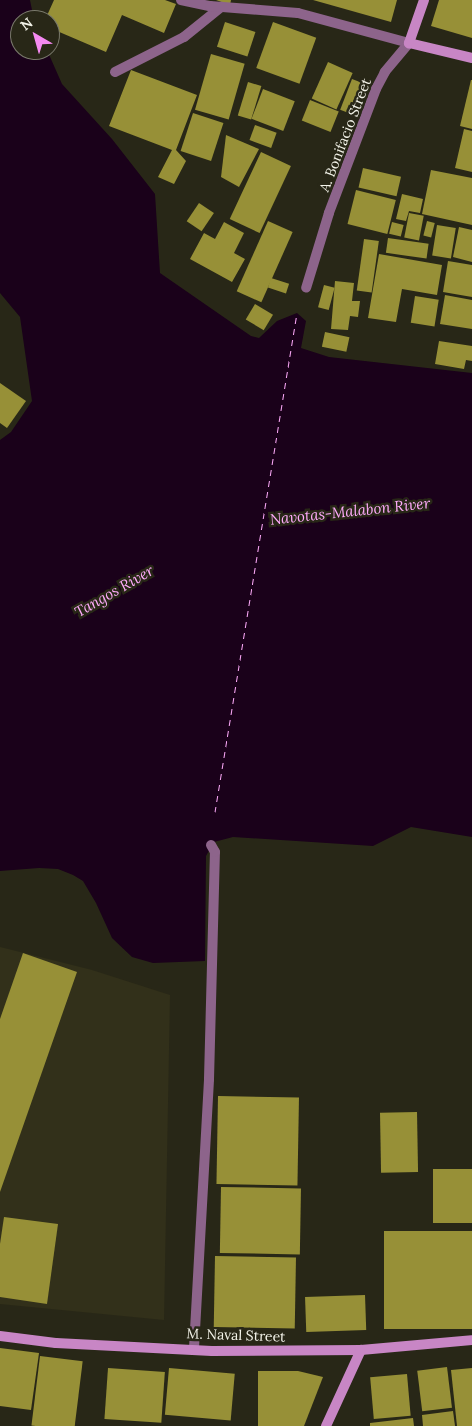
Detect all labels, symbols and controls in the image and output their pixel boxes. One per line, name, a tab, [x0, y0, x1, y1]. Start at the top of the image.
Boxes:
north arrow	[10, 10, 60, 60]
text: N	[17, 14, 36, 34]
street label: A. Bonifacio Street	[316, 76, 374, 194]
water label: Navotas-Malabon River	[269, 494, 431, 528]
water label: Tangos River	[71, 561, 157, 621]
street label: M. Naval Street	[186, 1325, 286, 1345]

